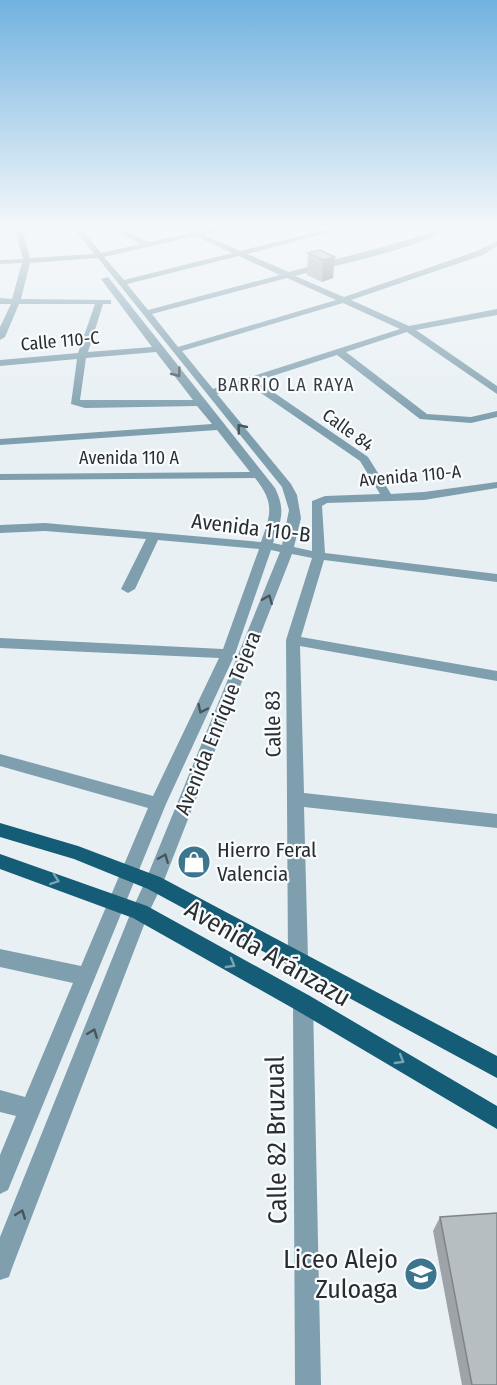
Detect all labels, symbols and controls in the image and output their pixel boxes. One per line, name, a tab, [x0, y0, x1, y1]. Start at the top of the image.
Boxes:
street label: Calle 110-C	[20, 327, 100, 355]
one-way arrow	[170, 366, 181, 377]
district label: BARRIO LA RAYA	[217, 374, 355, 396]
street label: Calle 84	[318, 404, 378, 456]
one-way arrow	[237, 424, 248, 435]
street label: Avenida 110 A	[79, 447, 179, 469]
street label: Avenida 110-A	[358, 461, 462, 491]
street label: Avenida 110-B	[190, 508, 312, 548]
one-way arrow	[261, 595, 273, 606]
street label: Avenida Enrique Tejera	[169, 627, 267, 819]
street label: Calle 83	[259, 690, 287, 758]
one-way arrow	[198, 702, 210, 713]
place label: Hierro Feral Valencia	[217, 837, 317, 887]
shop icon: Hierro Feral Valencia	[176, 844, 212, 880]
one-way arrow	[157, 854, 169, 865]
one-way arrow	[49, 873, 60, 886]
street label: Avenida Aránzazu	[180, 894, 356, 1013]
one-way arrow	[225, 956, 235, 968]
one-way arrow	[86, 1028, 98, 1039]
one-way arrow	[394, 1053, 404, 1065]
street label: Calle 82 Bruzual	[260, 1055, 293, 1224]
one-way arrow	[14, 1209, 27, 1220]
place label: Liceo Alejo Zuloaga	[283, 1244, 398, 1305]
school or university icon: Liceo Alejo Zuloaga	[403, 1256, 439, 1292]

